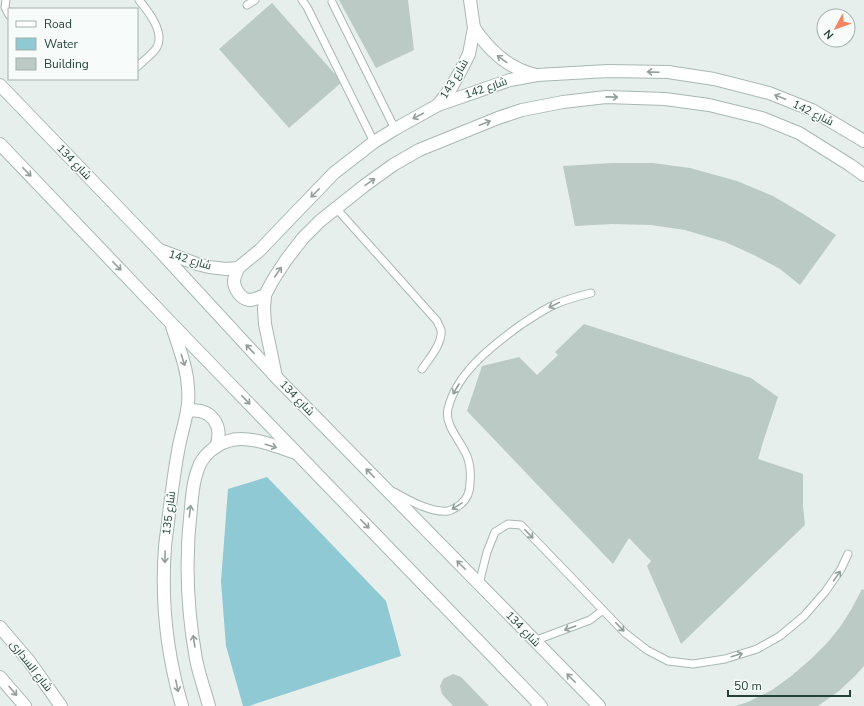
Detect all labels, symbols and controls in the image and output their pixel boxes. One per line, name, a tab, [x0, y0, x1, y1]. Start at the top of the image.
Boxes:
legend	[8, 8, 138, 80]
north arrow	[816, 8, 856, 48]
text: Road	[44, 16, 72, 32]
text: N	[820, 26, 837, 42]
text: Water	[44, 36, 78, 52]
one-way arrow	[496, 54, 507, 63]
text: Building	[44, 56, 89, 72]
street label: شارع 143	[436, 56, 472, 102]
one-way arrow	[647, 68, 660, 76]
street label: شارع 142	[463, 74, 509, 102]
one-way arrow	[774, 93, 786, 101]
one-way arrow	[605, 94, 618, 101]
street label: شارع 142	[790, 97, 836, 129]
one-way arrow	[413, 112, 425, 120]
one-way arrow	[479, 118, 491, 126]
street label: شارع 134	[53, 141, 95, 183]
one-way arrow	[22, 167, 32, 177]
one-way arrow	[364, 177, 375, 186]
one-way arrow	[310, 188, 320, 198]
street label: شارع 142	[167, 246, 213, 274]
one-way arrow	[112, 261, 122, 271]
one-way arrow	[274, 267, 282, 278]
one-way arrow	[548, 302, 560, 309]
one-way arrow	[245, 344, 255, 354]
one-way arrow	[180, 353, 187, 366]
street label: شارع 134	[276, 377, 318, 419]
one-way arrow	[452, 383, 460, 395]
one-way arrow	[241, 395, 250, 405]
one-way arrow	[264, 443, 277, 450]
one-way arrow	[365, 468, 375, 478]
street label: شارع 135	[159, 490, 179, 536]
one-way arrow	[452, 502, 463, 510]
one-way arrow	[187, 505, 194, 518]
one-way arrow	[360, 519, 370, 529]
one-way arrow	[524, 529, 534, 539]
one-way arrow	[161, 550, 168, 563]
one-way arrow	[456, 560, 466, 570]
one-way arrow	[833, 570, 841, 581]
street label: شارع 134	[502, 608, 544, 650]
one-way arrow	[615, 622, 624, 632]
one-way arrow	[564, 624, 576, 632]
one-way arrow	[190, 635, 198, 648]
street label: شارع السدارى	[6, 637, 56, 695]
one-way arrow	[731, 651, 744, 658]
scale bar	[728, 672, 850, 698]
one-way arrow	[567, 673, 576, 683]
text: 50 m	[734, 678, 762, 694]
one-way arrow	[174, 679, 182, 692]
one-way arrow	[8, 686, 17, 696]

